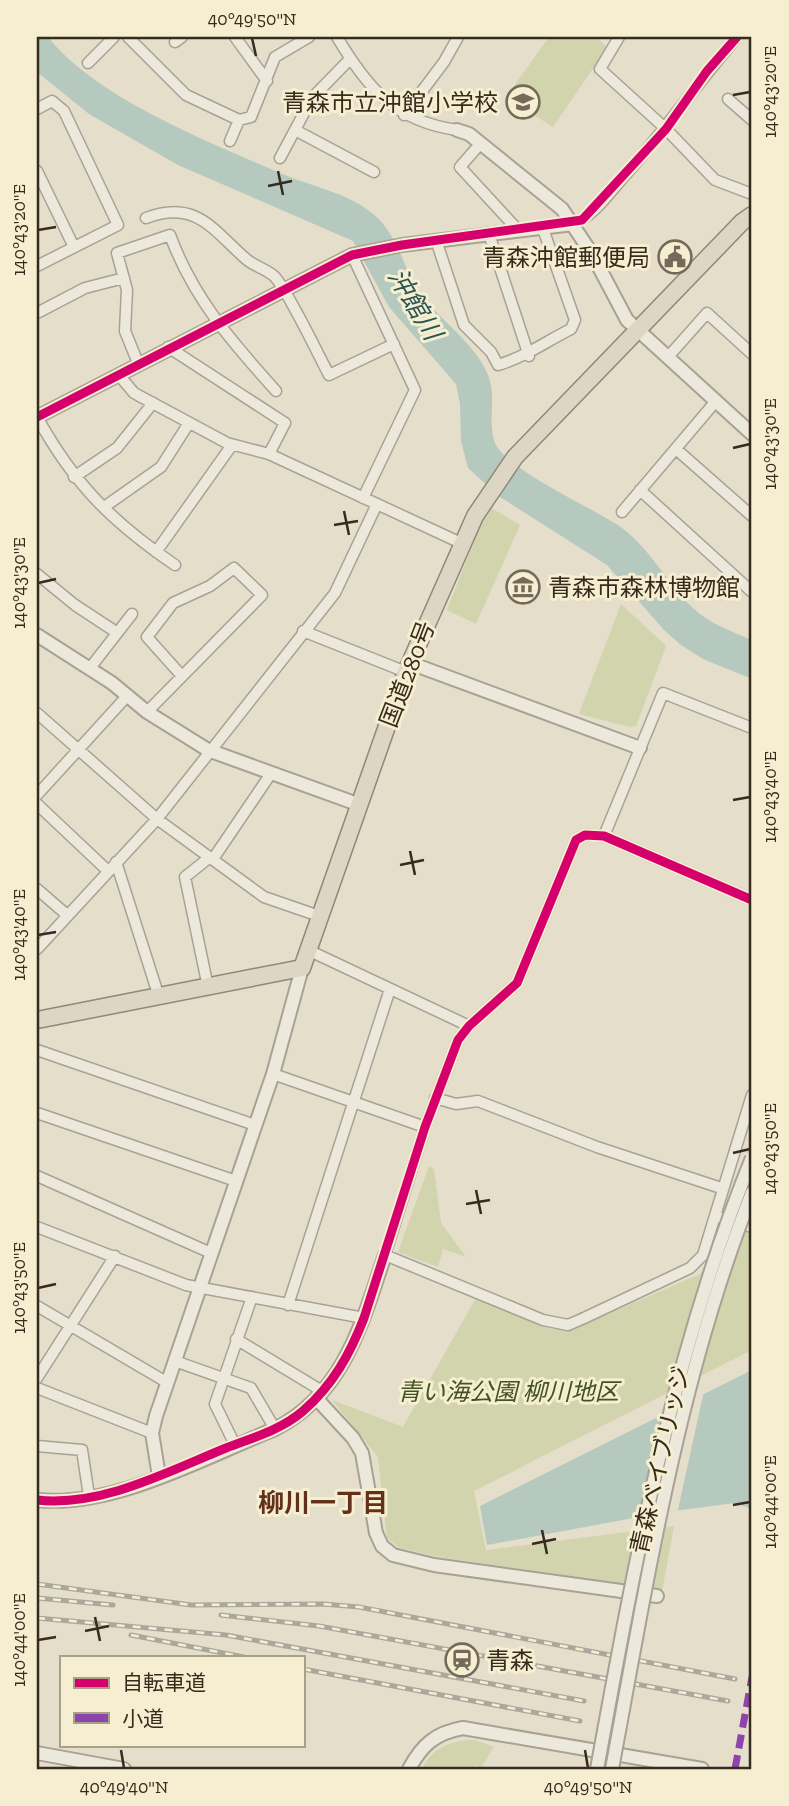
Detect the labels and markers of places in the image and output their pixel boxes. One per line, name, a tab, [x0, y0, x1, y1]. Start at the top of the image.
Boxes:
school or university icon: 青森市立沖館小学校	[504, 83, 542, 121]
place label: 青森市立沖館小学校	[282, 88, 498, 117]
public building icon: 青森沖館郵便局	[656, 238, 694, 276]
place label: 青森沖館郵便局	[482, 243, 650, 272]
museum icon: 青森市森林博物館	[504, 568, 542, 606]
place label: 青森市森林博物館	[548, 573, 740, 602]
station icon: 青森	[443, 1641, 481, 1679]
place label: 青森	[486, 1646, 534, 1675]

